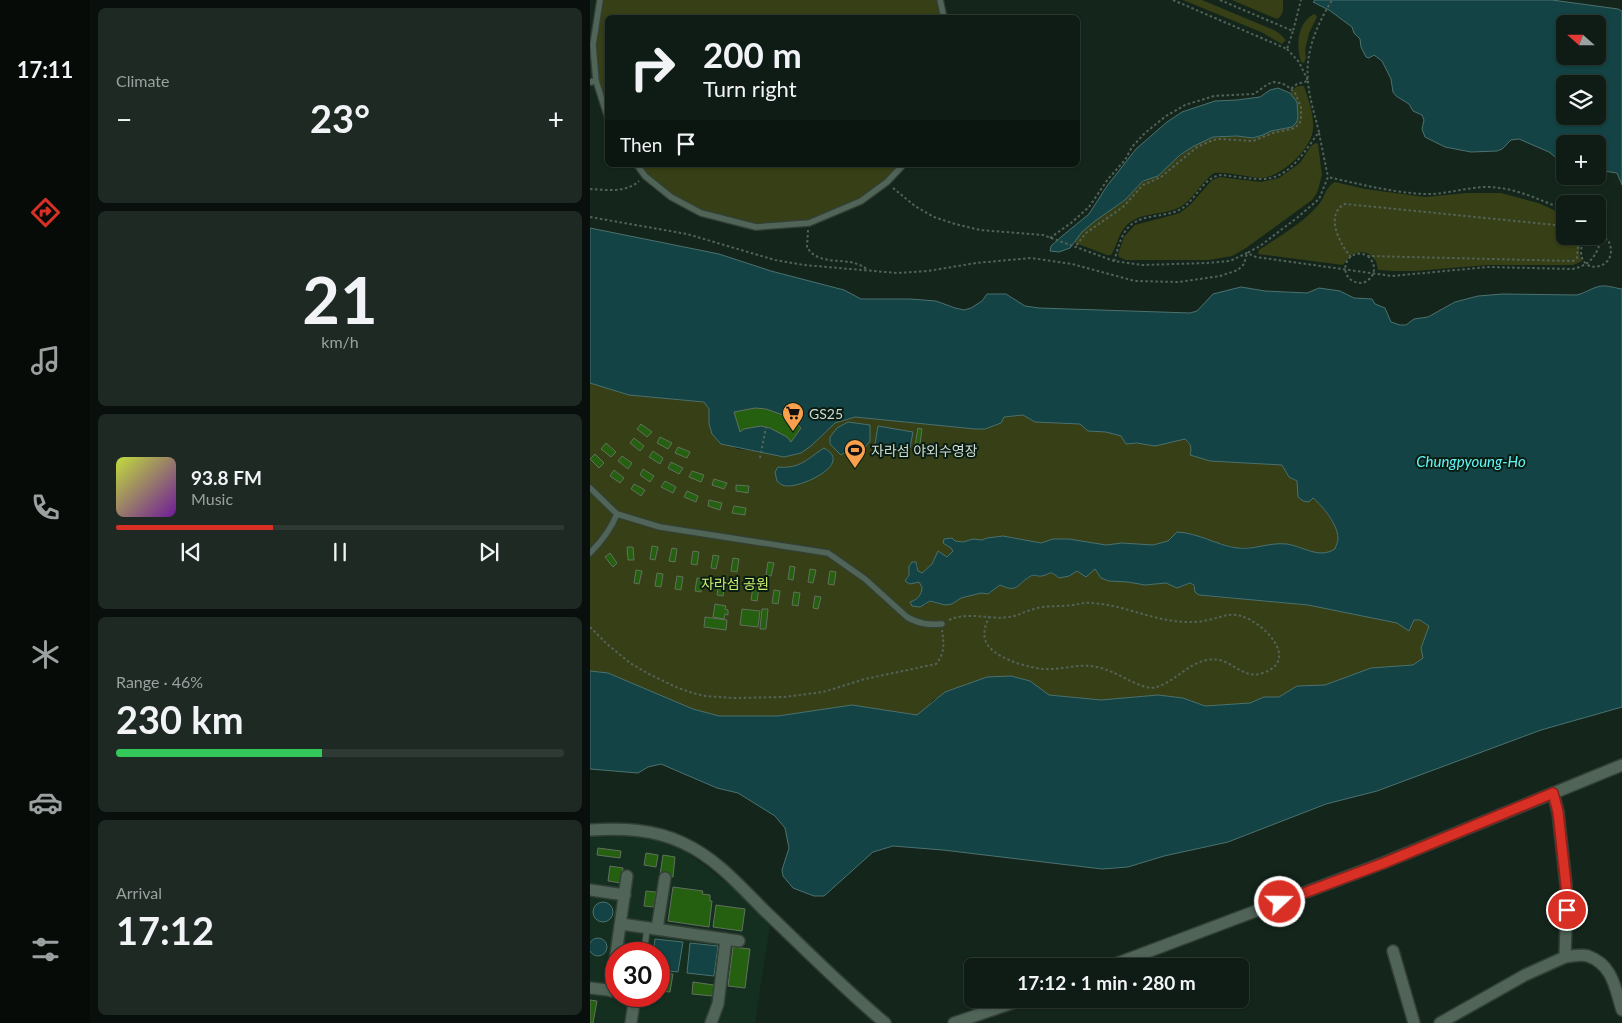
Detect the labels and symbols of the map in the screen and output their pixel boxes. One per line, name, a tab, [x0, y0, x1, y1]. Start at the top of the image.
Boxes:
north arrow	[1556, 15, 1606, 65]
supermarket icon: GS25	[781, 401, 805, 432]
place label: GS25	[809, 405, 843, 422]
sports icon: 자라섬 야외수영장	[843, 438, 867, 469]
place label: 자라섬 야외수영장	[871, 442, 978, 459]
water label: Chungpyoung-Ho	[1416, 452, 1526, 470]
park label: 자라섬 공원	[701, 575, 769, 592]
position arrow	[1253, 875, 1305, 927]
pin	[1546, 889, 1588, 931]
speed limit sign: 30	[605, 942, 670, 1007]

